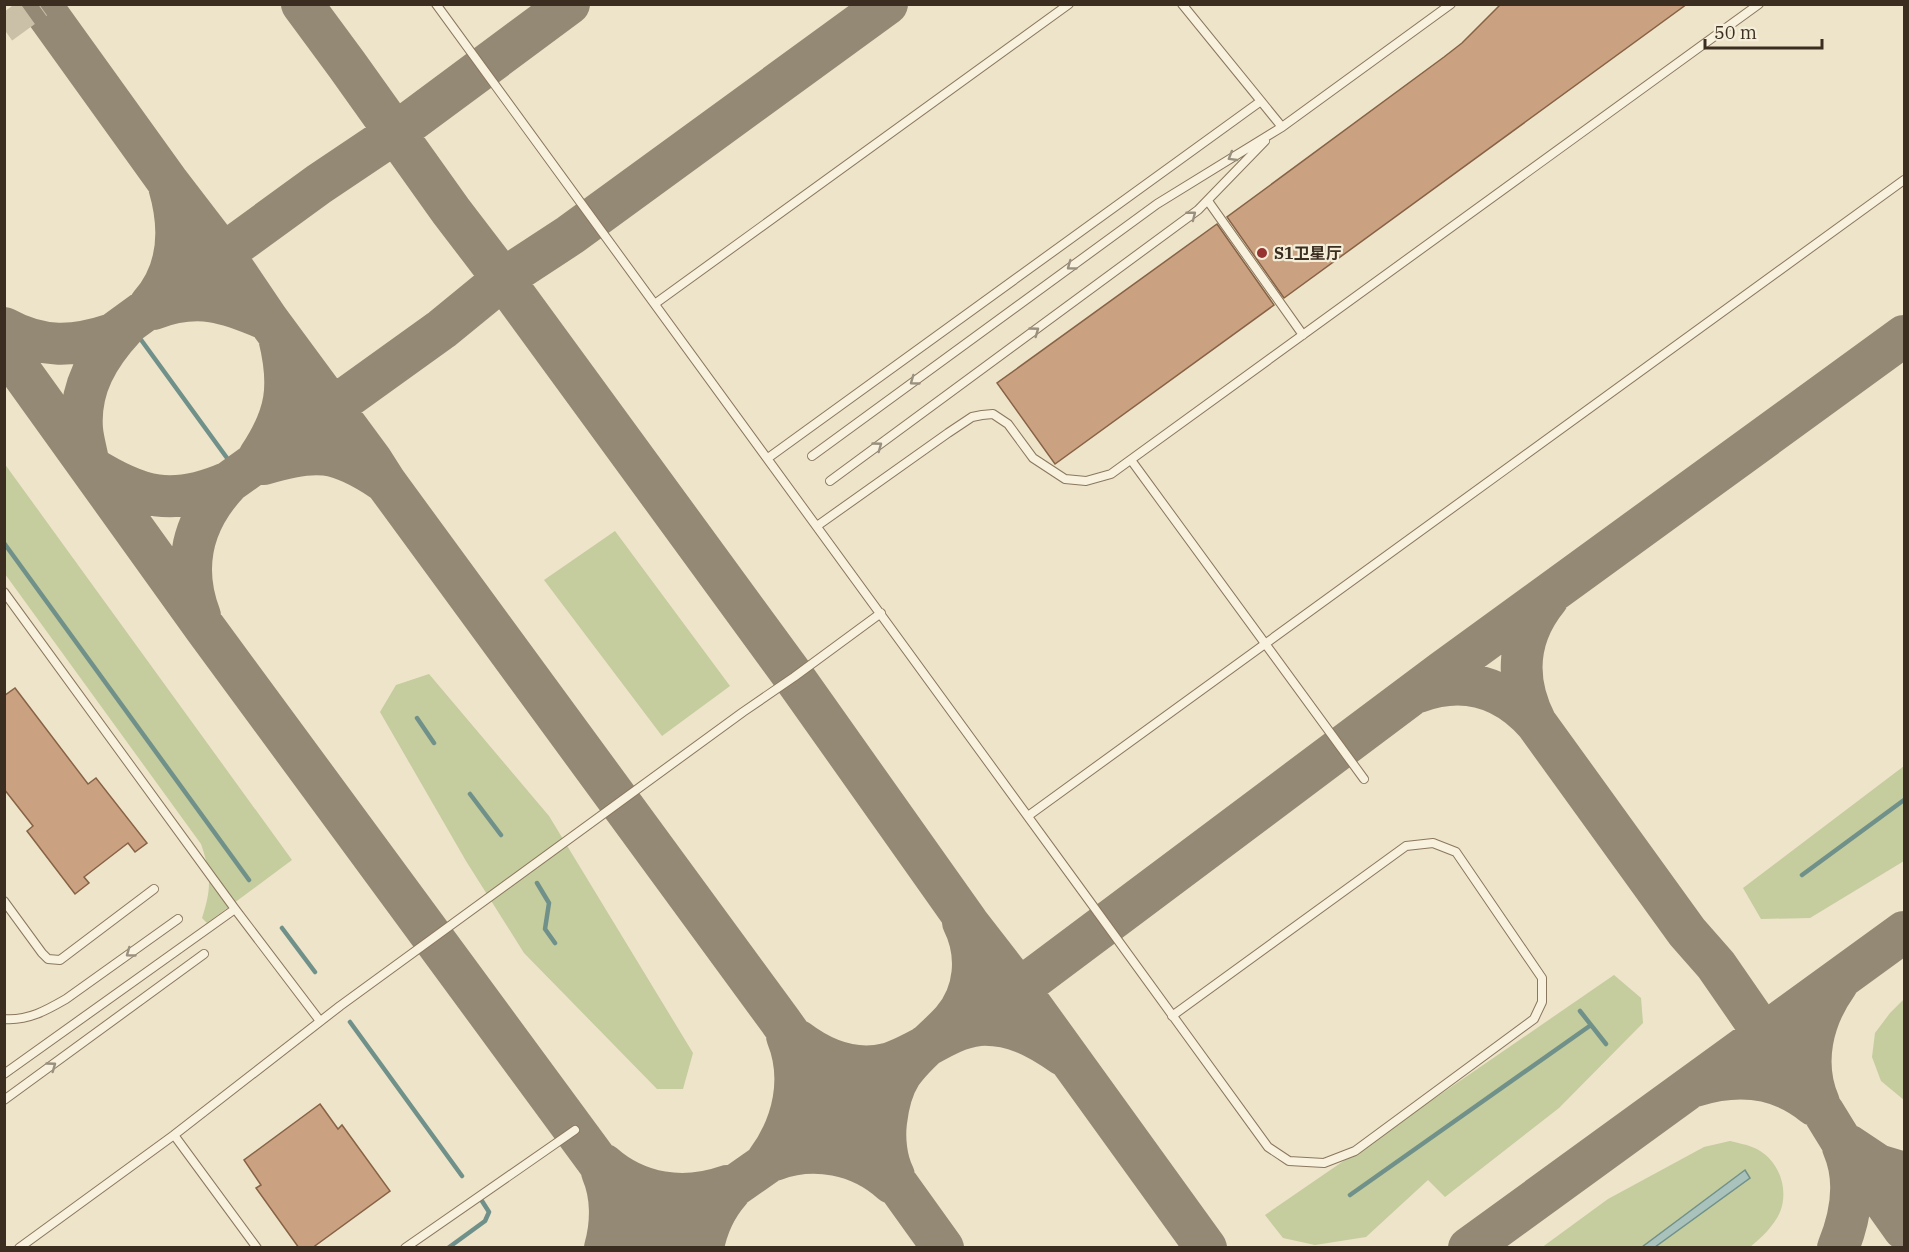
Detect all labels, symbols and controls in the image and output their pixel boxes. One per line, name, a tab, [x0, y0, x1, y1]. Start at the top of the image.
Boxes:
scale bar	[1705, 12, 1822, 50]
text: 50 m	[1714, 21, 1757, 44]
one-way arrow	[1228, 150, 1238, 162]
one-way arrow	[1185, 211, 1196, 222]
place label: S1卫星厅	[1274, 243, 1342, 263]
marker: S1卫星厅	[1255, 246, 1269, 260]
one-way arrow	[1067, 259, 1078, 270]
one-way arrow	[1028, 327, 1039, 338]
one-way arrow	[909, 374, 920, 385]
one-way arrow	[871, 442, 882, 453]
one-way arrow	[126, 946, 137, 957]
one-way arrow	[45, 1062, 56, 1073]

